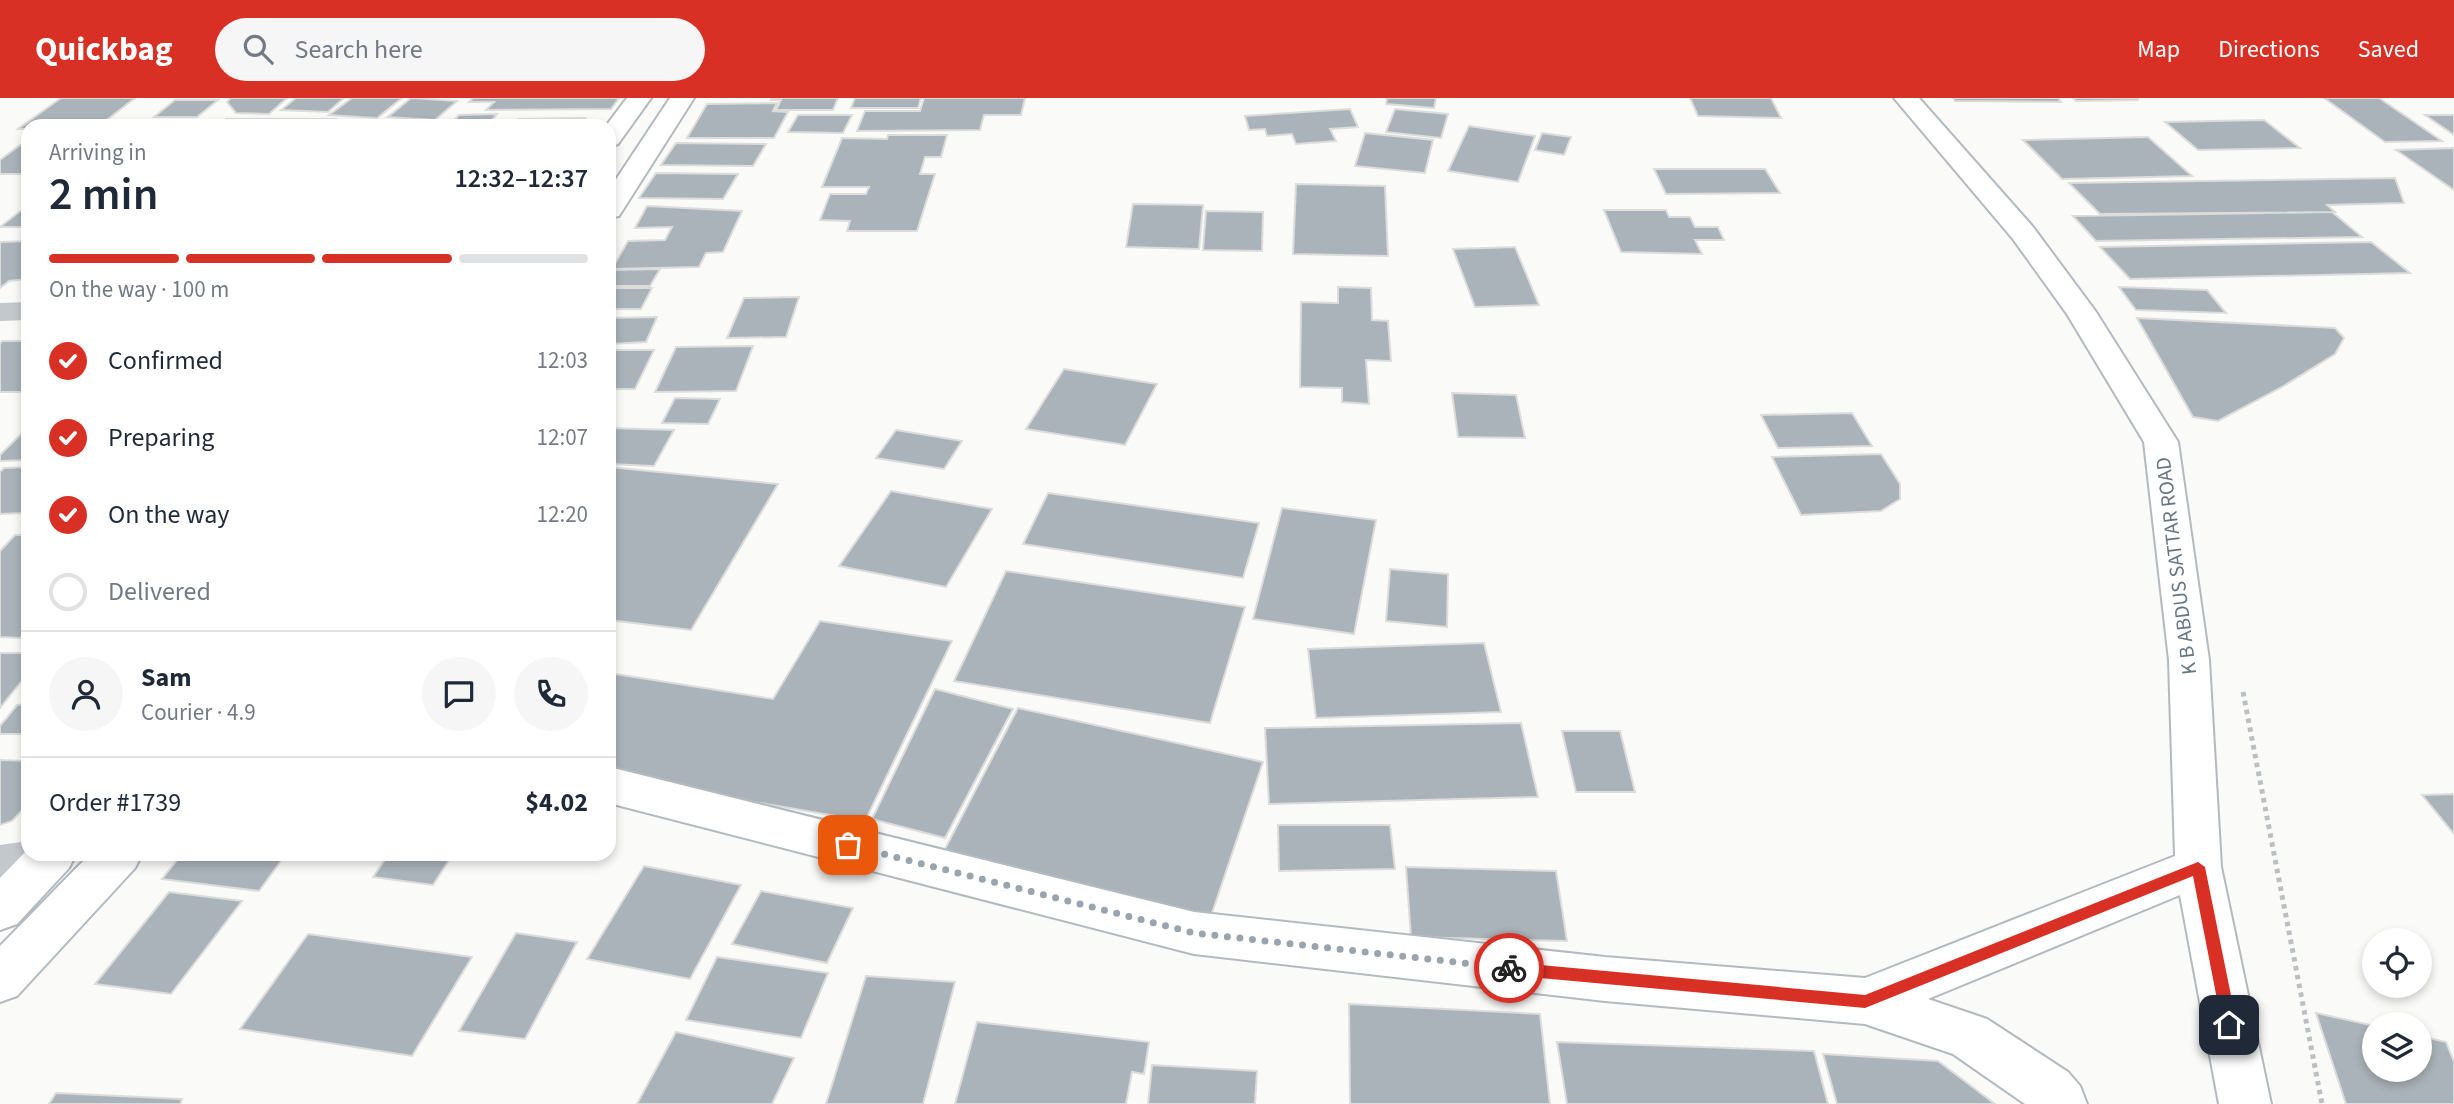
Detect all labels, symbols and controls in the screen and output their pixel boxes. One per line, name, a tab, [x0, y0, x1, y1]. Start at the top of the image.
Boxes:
search box	[215, 18, 705, 81]
text: Quickbag	[35, 26, 173, 73]
icon: search	[239, 30, 277, 68]
text: Search here	[295, 31, 423, 68]
text: Map	[2137, 32, 2180, 67]
text: Directions	[2218, 32, 2320, 67]
text: Saved	[2358, 32, 2419, 67]
text: Arriving in	[49, 136, 147, 169]
text: 12:32–12:37	[455, 160, 588, 197]
text: 2 min	[49, 162, 158, 227]
text: On the way · 100 m	[49, 273, 229, 306]
icon: check	[49, 342, 87, 380]
text: Confirmed	[108, 342, 223, 379]
text: 12:03	[537, 344, 588, 377]
icon: check	[49, 419, 87, 457]
text: Preparing	[108, 419, 214, 456]
text: 12:07	[537, 421, 588, 454]
street label: K B ABDUS SATTAR ROAD	[2148, 455, 2204, 677]
icon: check	[49, 496, 87, 534]
text: On the way	[108, 496, 229, 533]
text: 12:20	[537, 498, 588, 531]
text: Delivered	[108, 573, 211, 610]
button: person	[49, 657, 123, 731]
button: chat	[422, 657, 496, 731]
button: phone	[514, 657, 588, 731]
text: Sam	[141, 659, 191, 696]
text: Courier · 4.9	[141, 696, 256, 729]
text: Order #1739	[49, 784, 181, 821]
text: $4.02	[525, 784, 588, 821]
pin	[818, 815, 878, 875]
icon: bag	[829, 826, 867, 864]
map controls	[2362, 928, 2432, 1082]
button: locate	[2362, 928, 2432, 998]
courier	[1474, 933, 1544, 1003]
icon: bike	[1490, 949, 1528, 987]
pin	[2199, 995, 2259, 1055]
icon: home	[2210, 1006, 2248, 1044]
button: layers	[2362, 1012, 2432, 1082]

